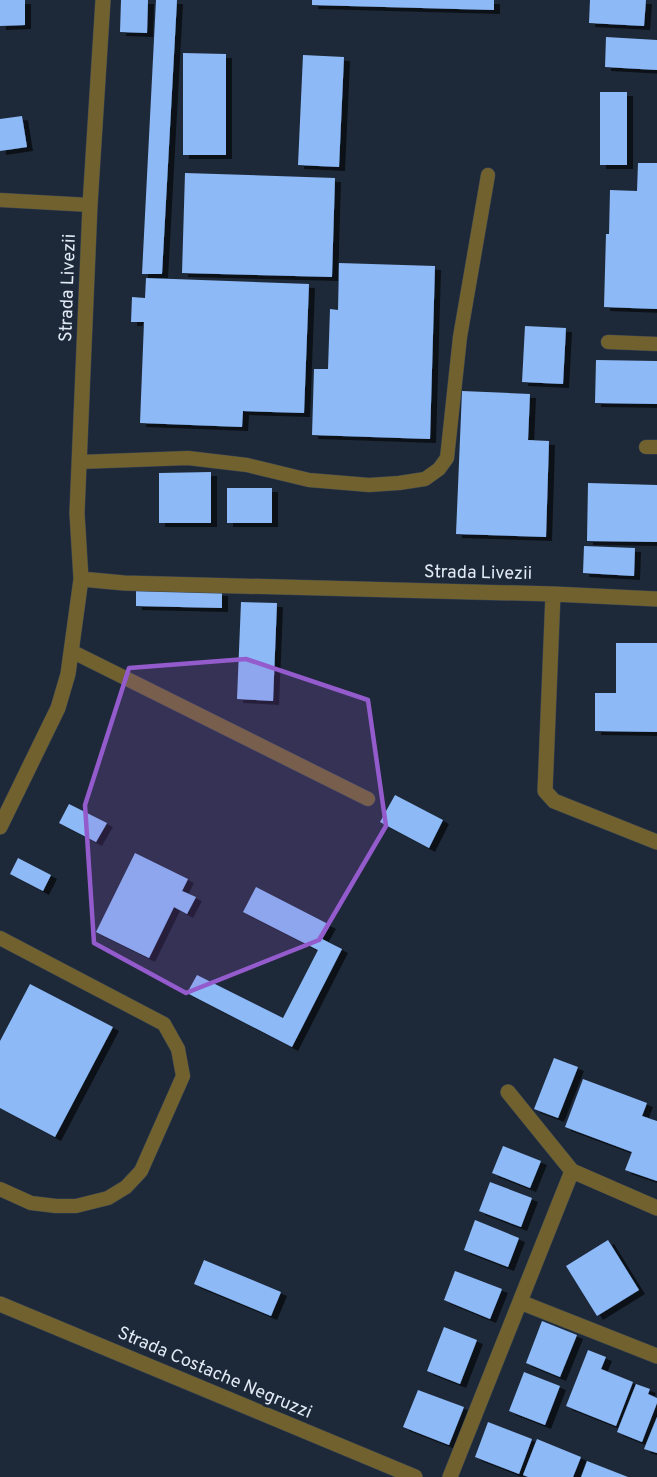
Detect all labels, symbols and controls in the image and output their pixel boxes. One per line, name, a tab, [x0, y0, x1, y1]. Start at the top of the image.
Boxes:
street label: Strada Livezii	[55, 233, 82, 343]
street label: Strada Livezii	[424, 561, 532, 586]
street label: Strada Costache Negruzzi	[114, 1322, 315, 1425]

